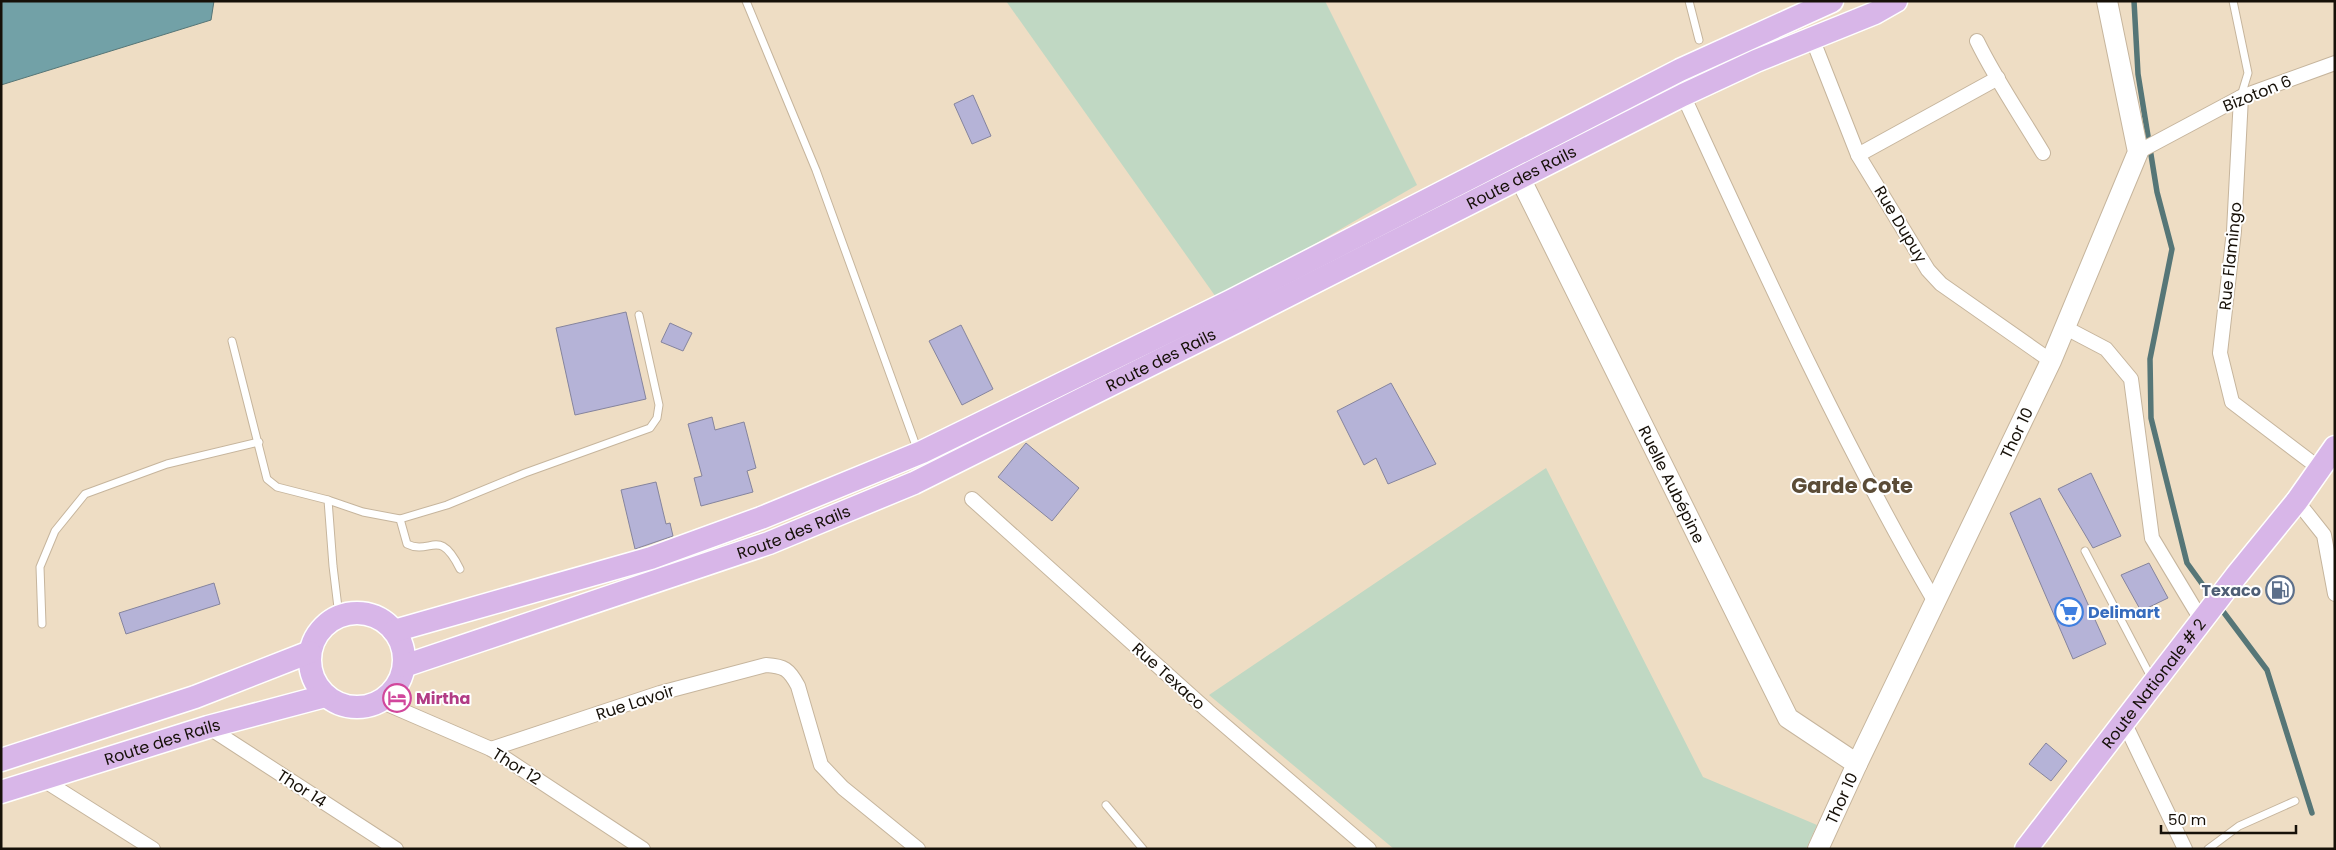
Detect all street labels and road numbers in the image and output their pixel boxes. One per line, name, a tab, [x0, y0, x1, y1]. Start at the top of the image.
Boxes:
street label: Bizoton 6	[2219, 69, 2295, 118]
street label: Route des Rails	[1463, 140, 1580, 215]
street label: Rue Dupuy	[1869, 182, 1933, 267]
street label: Rue Flamingo	[2213, 201, 2248, 311]
street label: Route des Rails	[1102, 323, 1220, 397]
street label: Thor 10	[1995, 404, 2039, 463]
street label: Ruelle Aubépine	[1633, 422, 1711, 547]
street label: Route des Rails	[734, 500, 854, 565]
street label: Route Nationale # 2	[2096, 614, 2211, 753]
street label: Rue Texaco	[1127, 637, 1210, 715]
street label: Rue Lavoir	[593, 679, 677, 726]
street label: Route des Rails	[101, 713, 223, 771]
street label: Thor 12	[488, 742, 546, 790]
street label: Thor 14	[273, 764, 331, 813]
street label: Thor 10	[1820, 769, 1864, 828]

